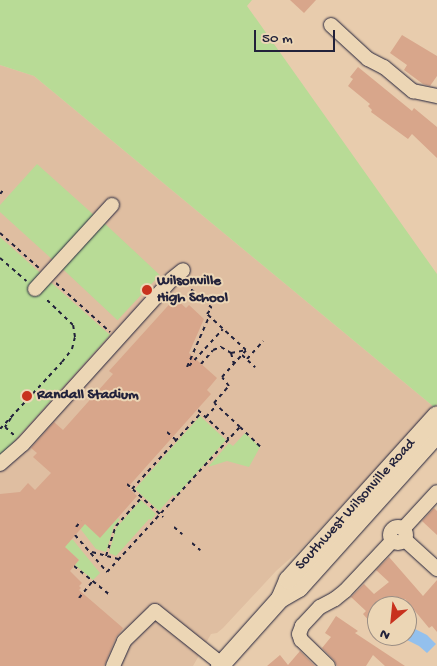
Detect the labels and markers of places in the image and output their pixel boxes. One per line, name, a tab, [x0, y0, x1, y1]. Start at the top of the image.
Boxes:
place label: Wilsonville High School	[157, 272, 228, 307]
marker: Wilsonville High School	[141, 284, 153, 296]
place label: Randall Stadium	[37, 387, 139, 405]
marker: Randall Stadium	[21, 390, 33, 402]

